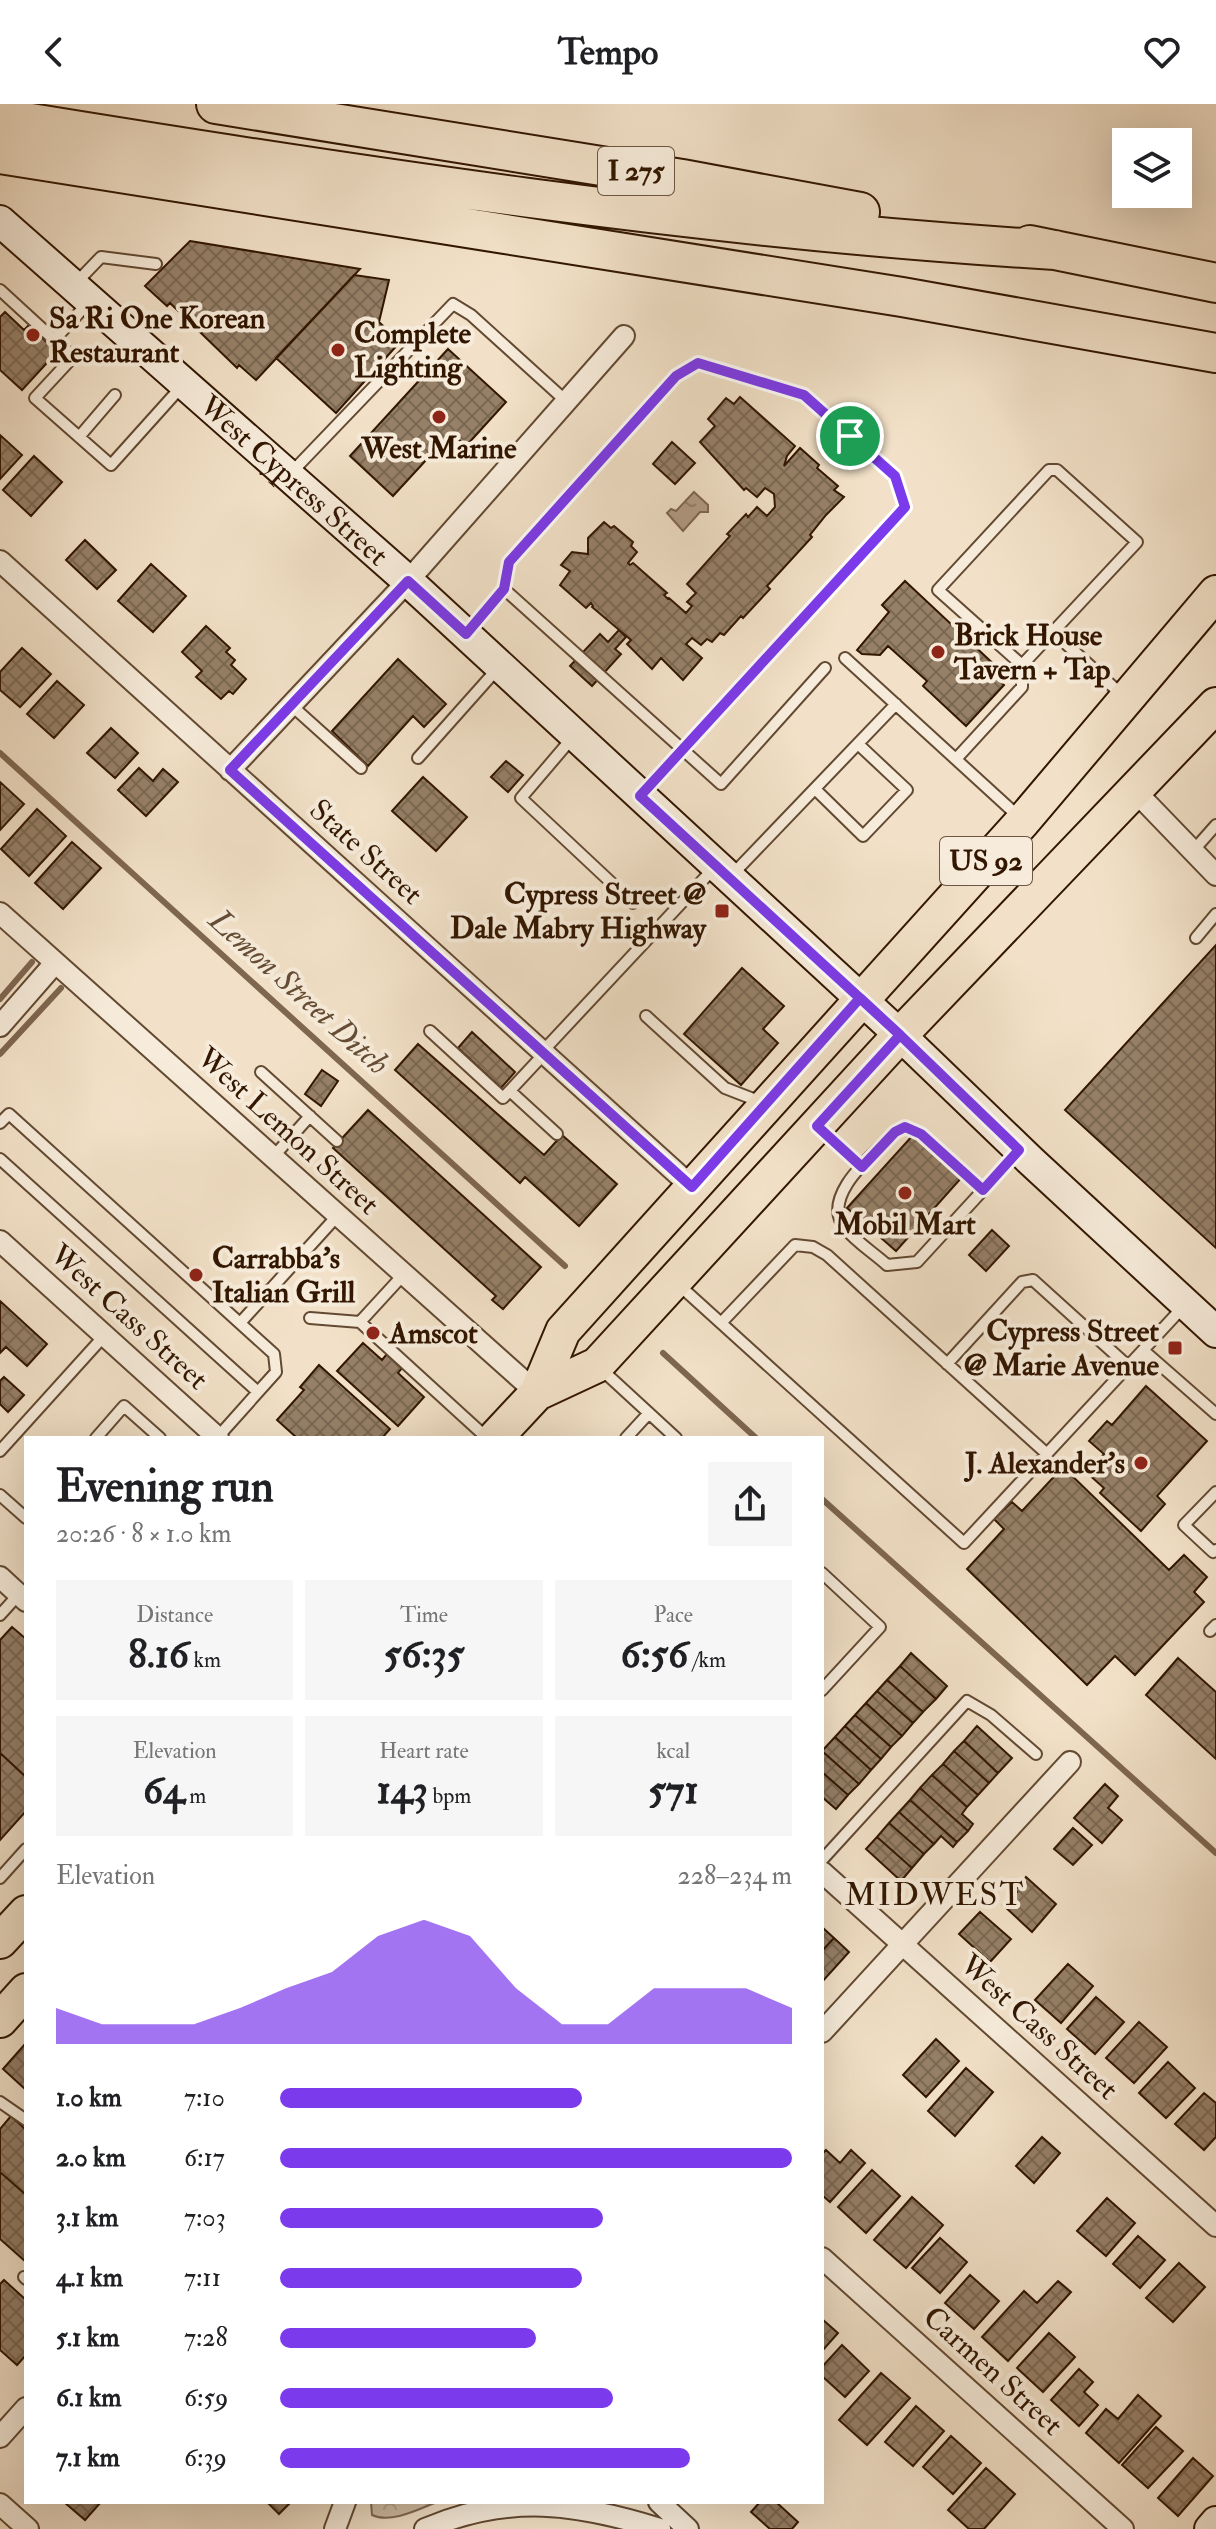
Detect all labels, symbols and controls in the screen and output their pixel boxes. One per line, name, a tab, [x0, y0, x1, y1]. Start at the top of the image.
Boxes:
icon: back	[32, 30, 76, 74]
text: Tempo	[558, 30, 658, 75]
icon: heart	[1140, 30, 1184, 74]
map controls	[1112, 128, 1192, 208]
button: layers	[1112, 128, 1192, 208]
road number: I 275	[598, 147, 674, 195]
place label: Sa Ri One Korean Restaurant	[49, 300, 266, 371]
place label: Complete Lighting	[354, 315, 471, 386]
marker: Sa Ri One Korean Restaurant	[24, 326, 42, 344]
marker: Complete Lighting	[329, 341, 347, 359]
street label: West Cypress Street	[191, 387, 396, 574]
pin	[816, 402, 884, 470]
marker: West Marine	[430, 408, 448, 426]
icon: arrive	[828, 414, 872, 458]
place label: West Marine	[360, 430, 517, 467]
place label: Brick House Tavern + Tap	[953, 617, 1110, 688]
marker: Brick House Tavern + Tap	[929, 643, 947, 661]
street label: State Street	[302, 792, 430, 913]
road number: US 92	[940, 837, 1032, 885]
place label: Cypress Street @ Dale Mabry Highway	[450, 876, 708, 947]
water label: Lemon Street Ditch	[199, 899, 397, 1083]
marker: Cypress Street @ Dale Mabry Highway	[713, 902, 731, 920]
street label: West Lemon Street	[188, 1039, 387, 1223]
marker: Mobil Mart	[896, 1184, 914, 1202]
place label: Mobil Mart	[833, 1206, 976, 1243]
street label: West Cass Street	[42, 1236, 216, 1398]
place label: Carrabba's Italian Grill	[212, 1240, 356, 1311]
marker: Carrabba's Italian Grill	[187, 1266, 205, 1284]
place label: Cypress Street @ Marie Avenue	[964, 1313, 1159, 1384]
place label: Amscot	[387, 1315, 478, 1352]
marker: Amscot	[364, 1324, 382, 1342]
marker: Cypress Street @ Marie Avenue	[1166, 1339, 1184, 1357]
place label: J. Alexander's	[963, 1445, 1125, 1482]
marker: J. Alexander's	[1132, 1454, 1150, 1472]
text: Evening run	[56, 1460, 274, 1515]
button: share	[708, 1462, 792, 1546]
text: 20:26 · 8 × 1.0 km	[56, 1518, 232, 1550]
text: Distance	[136, 1601, 213, 1629]
text: Time	[400, 1601, 448, 1629]
text: Pace	[654, 1601, 693, 1629]
text: 8.16	[128, 1629, 189, 1680]
text: 56:35	[384, 1629, 464, 1680]
text: 6:56	[621, 1629, 688, 1680]
text: km	[189, 1646, 221, 1674]
text: /km	[688, 1646, 726, 1674]
text: Elevation	[133, 1737, 217, 1765]
text: Heart rate	[379, 1737, 469, 1765]
text: kcal	[656, 1737, 690, 1765]
text: 64	[143, 1765, 185, 1816]
text: 143	[377, 1765, 428, 1816]
text: 571	[648, 1765, 698, 1816]
text: m	[185, 1782, 206, 1810]
text: bpm	[428, 1782, 471, 1810]
text: Elevation	[56, 1860, 155, 1892]
text: 228–234 m	[678, 1860, 792, 1892]
district label: MIDWEST	[845, 1875, 1025, 1915]
street label: West Cass Street	[952, 1946, 1126, 2108]
text: 1.0 km	[56, 2082, 122, 2114]
text: 7:10	[184, 2082, 225, 2114]
text: 2.0 km	[56, 2142, 126, 2174]
text: 6:17	[184, 2142, 225, 2174]
text: 3.1 km	[56, 2202, 118, 2234]
text: 7:03	[184, 2202, 226, 2234]
text: 4.1 km	[56, 2262, 123, 2294]
text: 7:11	[184, 2262, 221, 2294]
street label: Carmen Street	[916, 2299, 1071, 2444]
text: 5.1 km	[56, 2322, 119, 2354]
text: 7:28	[184, 2322, 228, 2354]
text: 6.1 km	[56, 2382, 121, 2414]
text: 6:59	[184, 2382, 228, 2414]
text: 7.1 km	[56, 2442, 120, 2474]
text: 6:39	[184, 2442, 227, 2474]

